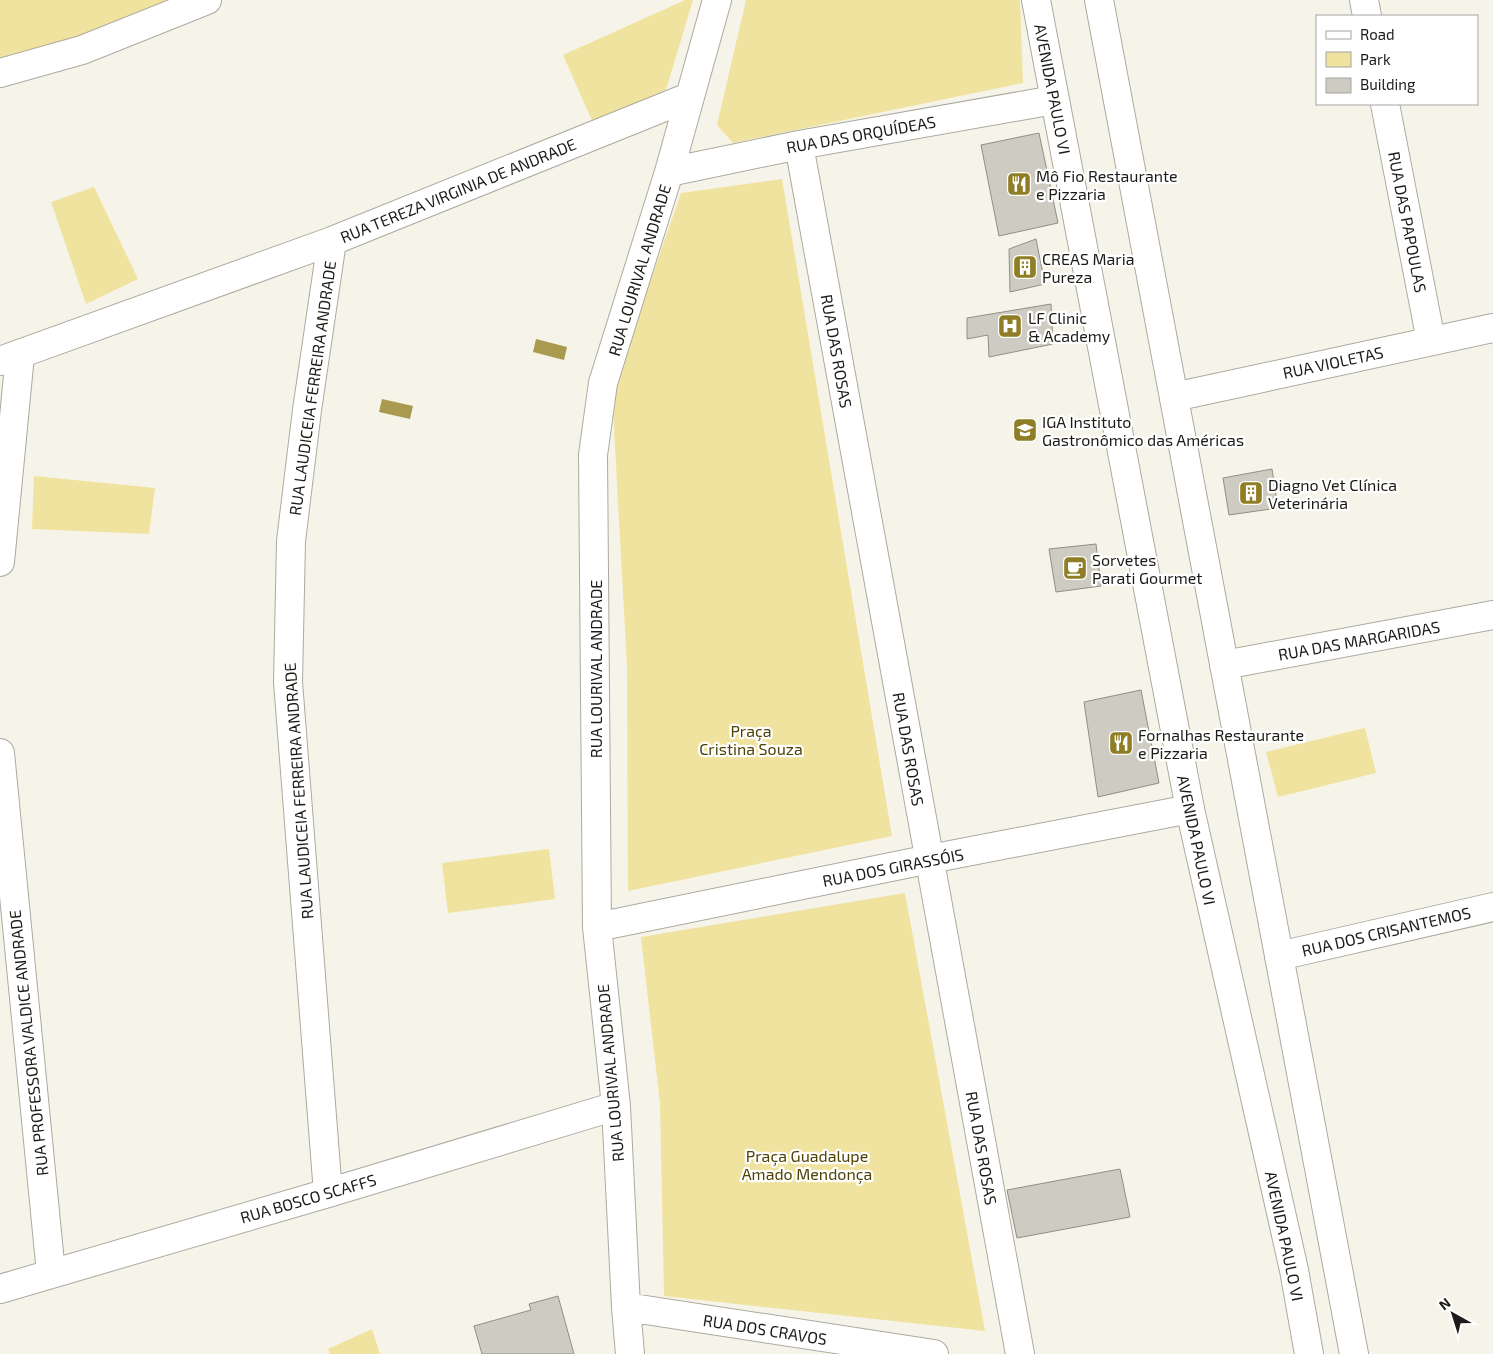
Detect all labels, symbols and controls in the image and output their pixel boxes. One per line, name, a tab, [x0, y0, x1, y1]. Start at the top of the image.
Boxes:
legend	[1316, 15, 1478, 105]
street label: AVENIDA PAULO VI	[1031, 22, 1075, 156]
text: Road	[1360, 25, 1395, 43]
text: Park	[1360, 50, 1391, 68]
text: Building	[1360, 75, 1416, 93]
street label: RUA DAS ORQUÍDEAS	[785, 112, 937, 157]
street label: RUA TEREZA VIRGINIA DE ANDRADE	[337, 134, 579, 246]
street label: RUA DAS PAPOULAS	[1385, 150, 1431, 294]
place label: Mô Fio Restaurante e Pizzaria	[1036, 166, 1178, 203]
restaurant icon: Mô Fio Restaurante e Pizzaria	[1006, 171, 1032, 197]
street label: RUA LOURIVAL ANDRADE	[604, 182, 674, 358]
place label: CREAS Maria Pureza	[1042, 249, 1134, 286]
building icon: CREAS Maria Pureza	[1012, 254, 1038, 280]
street label: RUA LAUDICEIA FERREIRA ANDRADE	[285, 259, 339, 517]
street label: RUA DAS ROSAS	[818, 293, 856, 409]
place label: LF Clinic & Academy	[1028, 308, 1111, 345]
hospital icon: LF Clinic & Academy	[997, 313, 1023, 339]
street label: RUA VIOLETAS	[1281, 342, 1385, 382]
place label: IGA Instituto Gastronômico das Américas	[1042, 412, 1244, 449]
school or university icon: IGA Instituto Gastronômico das Américas	[1012, 417, 1038, 443]
place label: Diagno Vet Clínica Veterinária	[1268, 475, 1397, 512]
building icon: Diagno Vet Clínica Veterinária	[1238, 480, 1264, 506]
place label: Sorvetes Parati Gourmet	[1092, 550, 1202, 587]
cafe icon: Sorvetes Parati Gourmet	[1062, 555, 1088, 581]
street label: RUA LOURIVAL ANDRADE	[586, 580, 605, 758]
street label: RUA DAS MARGARIDAS	[1277, 616, 1441, 664]
street label: RUA LAUDICEIA FERREIRA ANDRADE	[280, 662, 316, 920]
street label: RUA DAS ROSAS	[890, 691, 928, 807]
park label: Praça Cristina Souza	[699, 721, 803, 758]
place label: Fornalhas Restaurante e Pizzaria	[1138, 725, 1304, 762]
restaurant icon: Fornalhas Restaurante e Pizzaria	[1108, 730, 1134, 756]
street label: AVENIDA PAULO VI	[1174, 773, 1220, 907]
street label: RUA DOS GIRASSÓIS	[821, 844, 965, 890]
street label: RUA DOS CRISANTEMOS	[1300, 902, 1472, 960]
street label: RUA PROFESSORA VALDICE ANDRADE	[5, 909, 51, 1177]
street label: RUA LOURIVAL ANDRADE	[593, 983, 627, 1163]
street label: RUA DAS ROSAS	[963, 1090, 1001, 1206]
park label: Praça Guadalupe Amado Mendonça	[742, 1146, 872, 1184]
street label: RUA BOSCO SCAFFS	[238, 1169, 378, 1227]
street label: AVENIDA PAULO VI	[1262, 1169, 1308, 1303]
north arrow	[1428, 1289, 1478, 1339]
text: N	[1435, 1294, 1454, 1313]
street label: RUA DOS CRAVOS	[702, 1310, 828, 1348]

